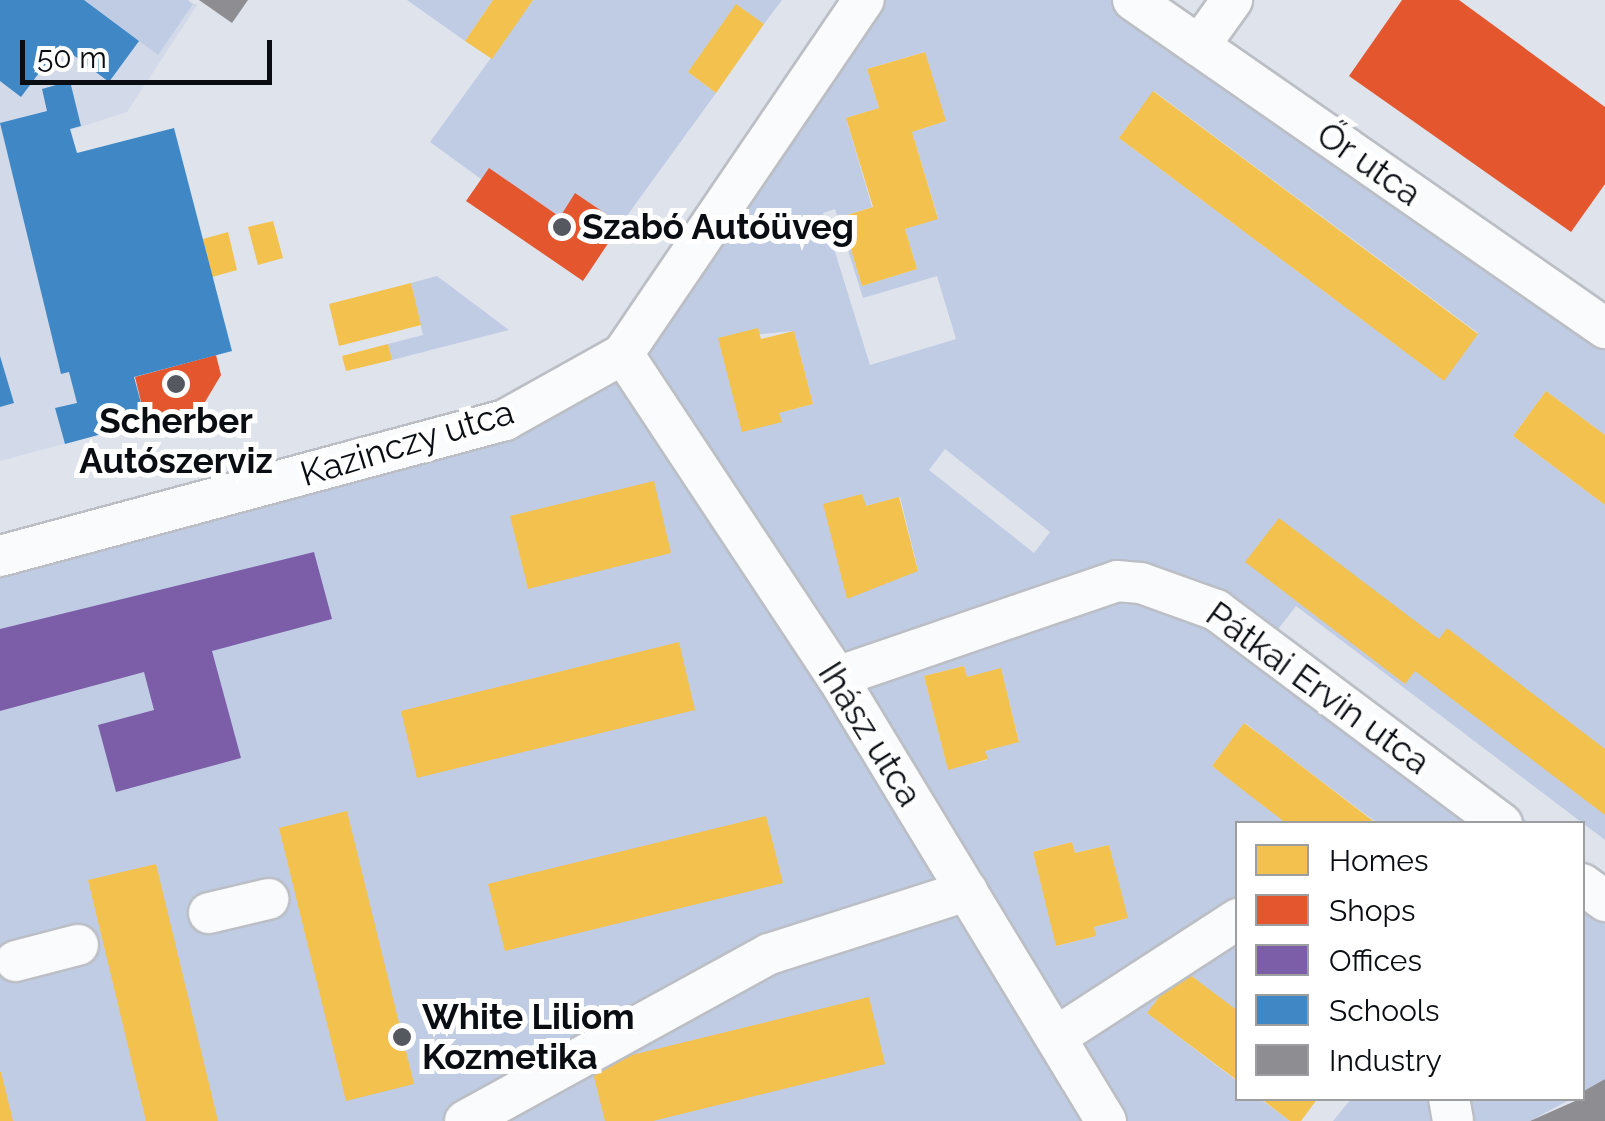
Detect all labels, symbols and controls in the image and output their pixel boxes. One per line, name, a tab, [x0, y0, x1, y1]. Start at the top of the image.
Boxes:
scale bar	[25, 20, 278, 82]
text: 50 m	[37, 40, 107, 75]
street label: Őr utca	[1309, 113, 1429, 215]
place label: Szabó Autóüveg	[582, 206, 855, 248]
marker: Szabó Autóüveg	[551, 216, 573, 238]
marker: Scherber Autószerviz	[165, 373, 187, 395]
street label: Kazinczy utca	[295, 391, 519, 495]
place label: Scherber Autószerviz	[79, 400, 273, 482]
street label: Pátkai Ervin utca	[1198, 593, 1438, 783]
street label: Ihász utca	[809, 654, 931, 814]
legend	[1235, 821, 1585, 1101]
text: Homes	[1329, 843, 1428, 878]
text: Shops	[1329, 893, 1416, 928]
text: Offices	[1329, 943, 1422, 978]
text: Schools	[1329, 993, 1440, 1028]
place label: White Liliom Kozmetika	[422, 996, 635, 1078]
marker: White Liliom Kozmetika	[391, 1026, 413, 1048]
text: Industry	[1329, 1043, 1442, 1078]

